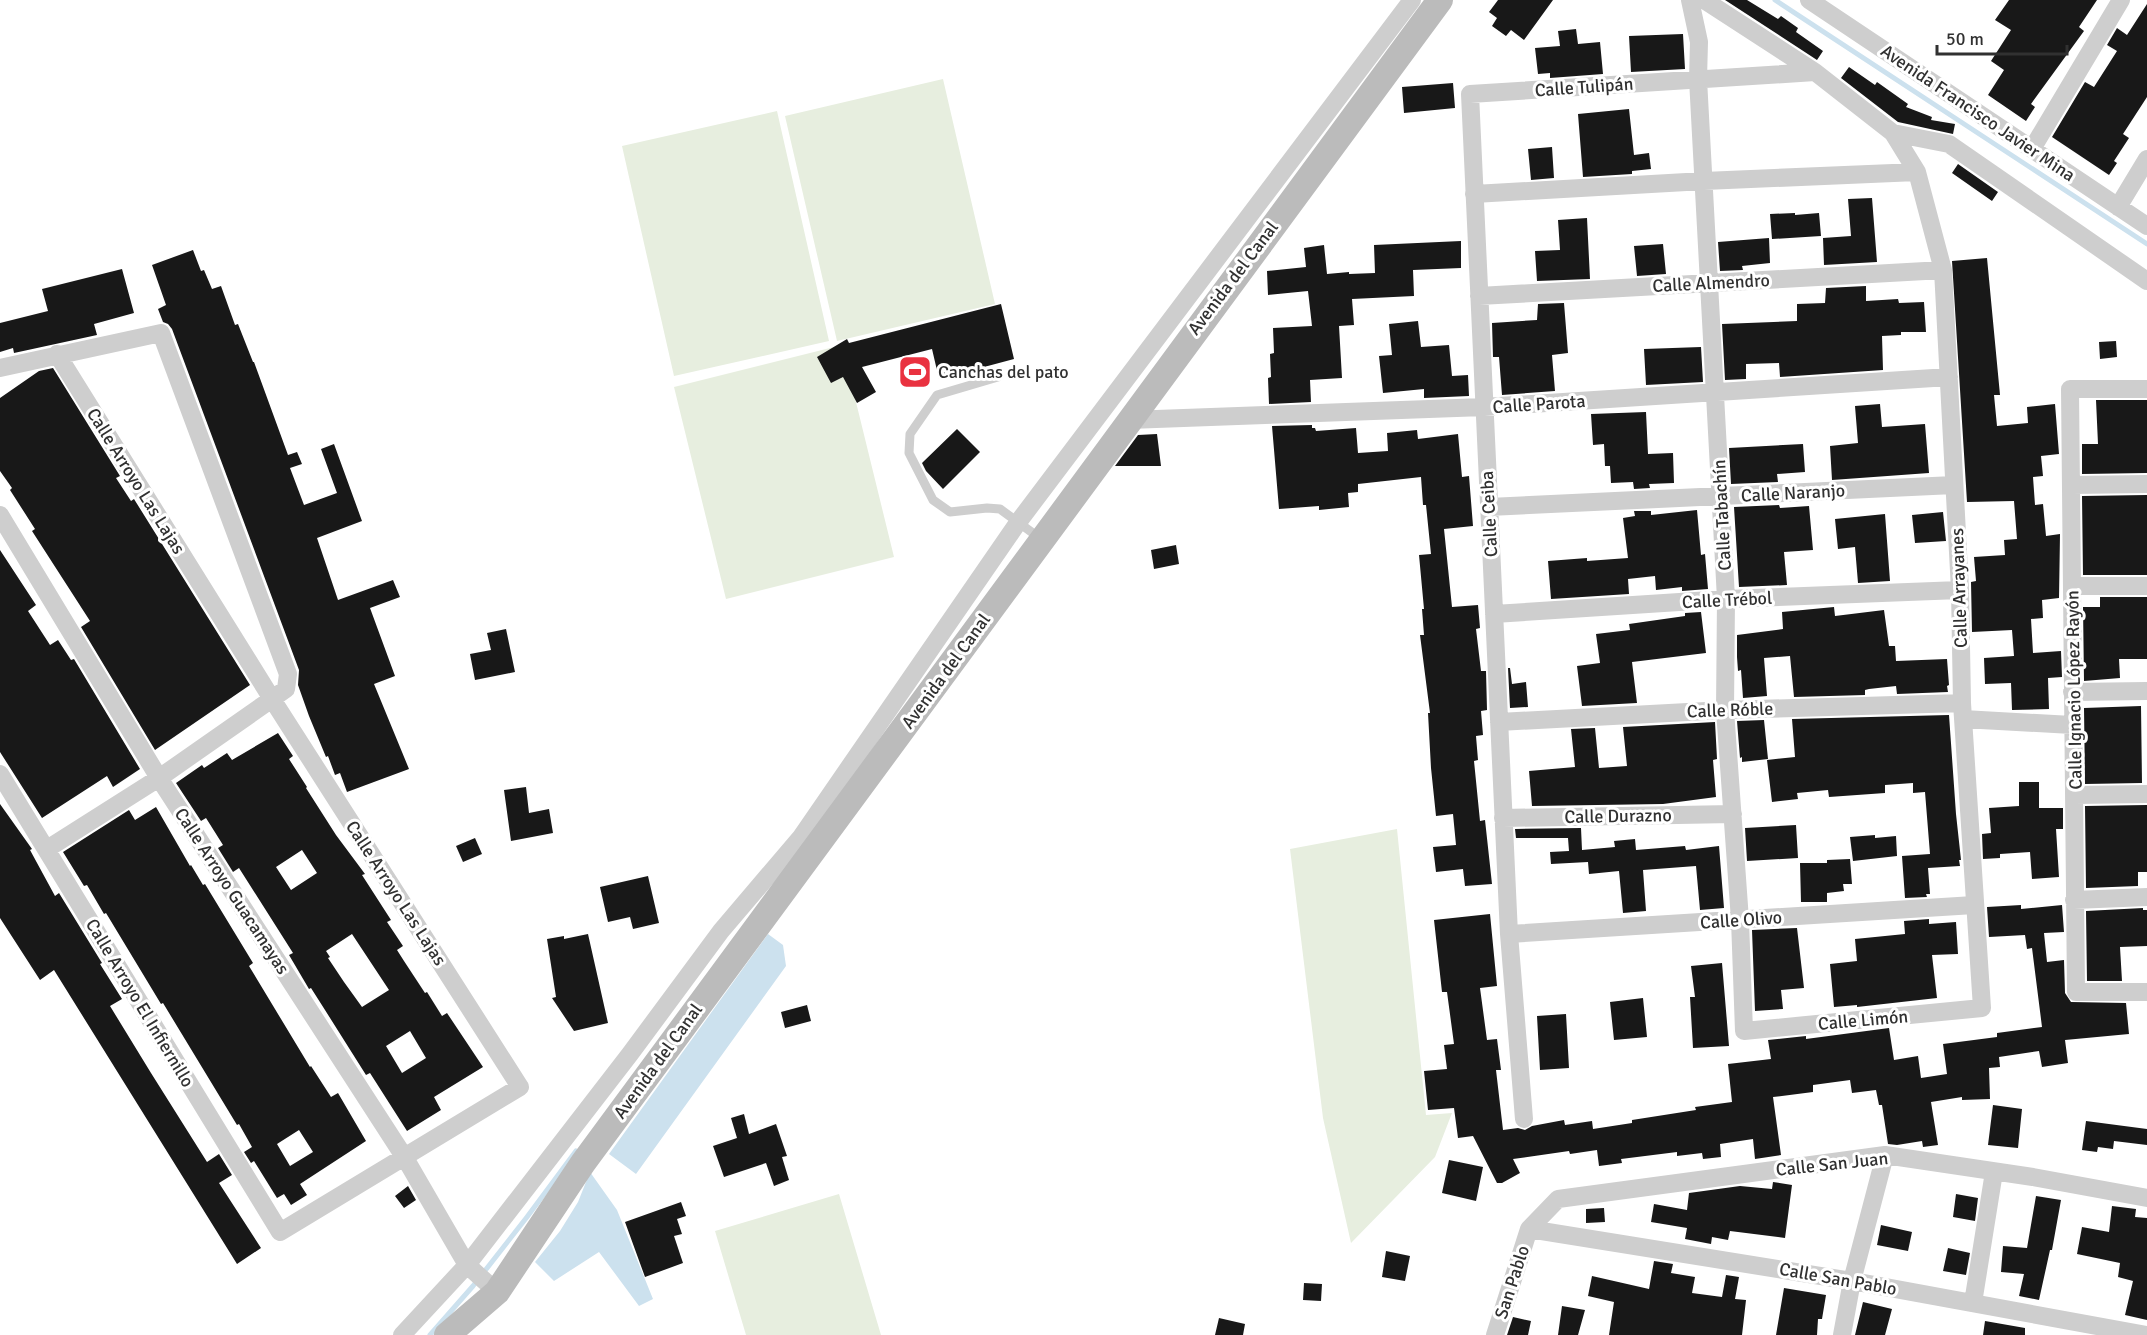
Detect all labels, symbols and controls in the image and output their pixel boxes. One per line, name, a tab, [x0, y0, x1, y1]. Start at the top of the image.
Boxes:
scale bar	[1937, 18, 2068, 56]
text: 50 m	[1946, 28, 1984, 50]
street label: Avenida Francisco Javier Mina	[1877, 40, 2079, 186]
street label: Calle Tulipán	[1534, 73, 1634, 101]
street label: Avenida del Canal	[1183, 217, 1283, 339]
street label: Calle Almendro	[1652, 269, 1770, 297]
sports icon: Canchas del pato	[897, 354, 933, 390]
place label: Canchas del pato	[938, 361, 1069, 383]
street label: Calle Parota	[1492, 390, 1586, 418]
street label: Calle Arroyo Las Lajas	[82, 404, 190, 558]
street label: Calle Tabachín	[1708, 459, 1736, 571]
street label: Calle Ceiba	[1476, 470, 1502, 558]
street label: Calle Naranjo	[1740, 479, 1846, 507]
street label: Calle Arrayanes	[1946, 527, 1972, 648]
street label: Calle Trébol	[1681, 587, 1773, 613]
street label: Calle Ignacio López Rayón	[2061, 590, 2087, 790]
street label: Avenida del Canal	[897, 609, 995, 733]
street label: Calle Róble	[1686, 697, 1774, 723]
street label: Calle Arroyo Guacamayas	[170, 804, 294, 978]
street label: Calle Durazno	[1564, 804, 1672, 828]
street label: Calle Arroyo Las Lajas	[341, 817, 451, 970]
street label: Calle Olivo	[1699, 906, 1783, 934]
street label: Calle Arroyo El Infiernillo	[81, 915, 199, 1091]
street label: Avenida del Canal	[609, 999, 707, 1123]
street label: Calle Limón	[1817, 1005, 1909, 1035]
street label: Calle San Juan	[1775, 1147, 1889, 1181]
street label: San Pablo	[1490, 1243, 1534, 1321]
street label: Calle San Pablo	[1778, 1258, 1898, 1300]

